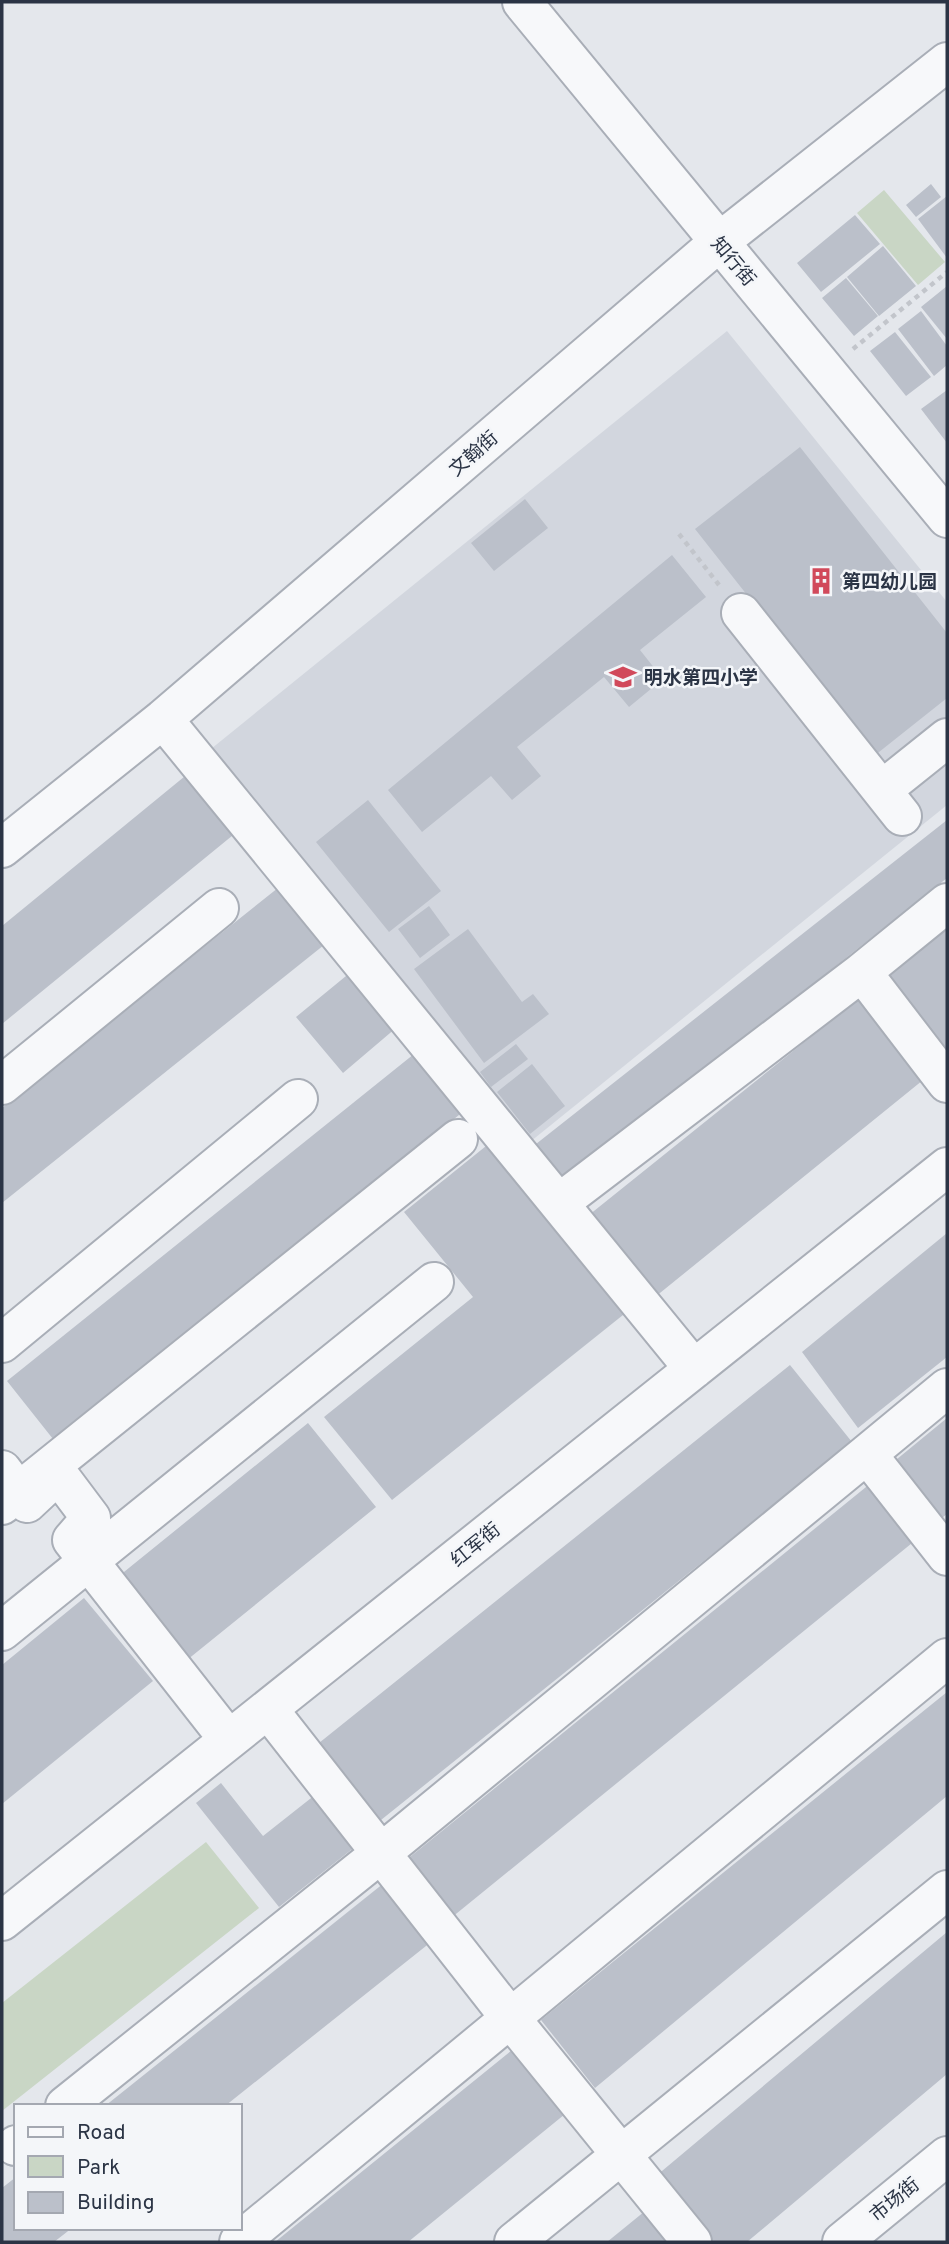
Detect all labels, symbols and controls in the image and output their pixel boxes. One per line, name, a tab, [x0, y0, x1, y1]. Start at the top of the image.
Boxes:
street label: 知行街	[705, 233, 760, 292]
street label: 文翰街	[445, 427, 504, 482]
building icon: 第四幼儿园	[806, 566, 836, 596]
place label: 第四幼儿园	[842, 571, 937, 595]
school or university icon: 明水第四小学	[608, 662, 638, 692]
place label: 明水第四小学	[644, 667, 758, 691]
street label: 红军街	[447, 1518, 506, 1573]
legend	[14, 2104, 242, 2230]
text: Road	[77, 2120, 126, 2147]
text: Park	[77, 2155, 120, 2182]
street label: 市场街	[866, 2173, 925, 2228]
text: Building	[77, 2190, 155, 2217]

